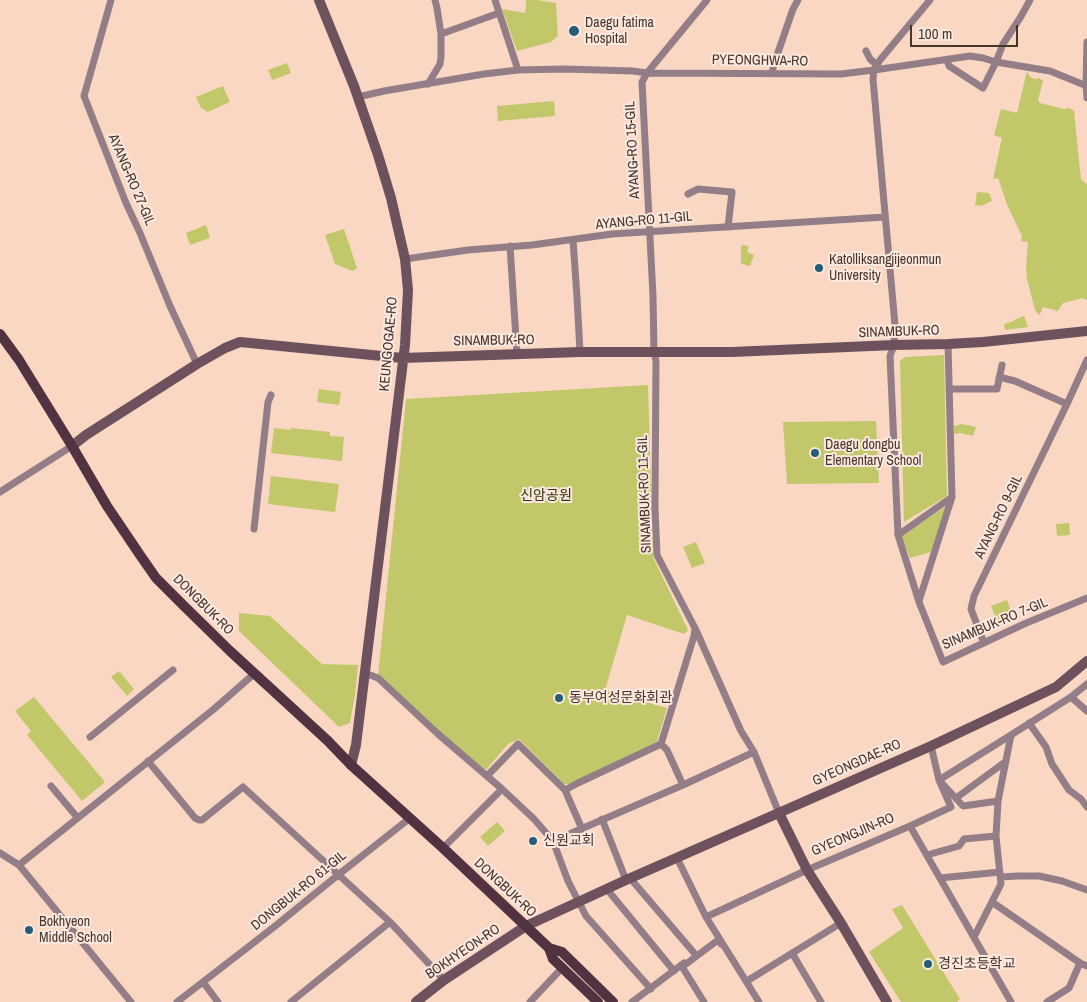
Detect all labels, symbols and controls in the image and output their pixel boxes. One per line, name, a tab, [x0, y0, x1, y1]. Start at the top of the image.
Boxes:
place label: Daegu fatima Hospital	[585, 15, 654, 48]
scale bar	[912, 15, 1020, 47]
text: 100 m	[918, 23, 952, 44]
marker: Daegu fatima Hospital	[567, 24, 581, 38]
street label: PYEONGHWA-RO	[712, 52, 808, 70]
street label: AYANG-RO 15-GIL	[622, 101, 644, 199]
street label: AYANG-RO 27-GIL	[104, 132, 158, 228]
street label: AYANG-RO 11-GIL	[595, 208, 693, 234]
place label: Katolliksangjijeonmun University	[829, 252, 941, 284]
marker: Katolliksangjijeonmun University	[813, 262, 825, 274]
street label: KEUNGOGAE-RO	[376, 296, 402, 392]
street label: SINAMBUK-RO	[858, 322, 940, 342]
street label: SINAMBUK-RO	[453, 332, 535, 350]
street label: SINAMBUK-RO 11-GIL	[635, 435, 655, 553]
place label: Daegu dongbu Elementary School	[825, 437, 921, 470]
marker: Daegu dongbu Elementary School	[809, 447, 821, 459]
street label: AYANG-RO 9-GIL	[971, 472, 1027, 562]
park label: 신암공원	[520, 488, 572, 504]
street label: DONGBUK-RO	[169, 571, 237, 639]
street label: SINAMBUK-RO 7-GIL	[940, 594, 1050, 654]
place label: 동부여성문화회관	[569, 690, 672, 706]
marker: 동부여성문화회관	[553, 692, 565, 704]
street label: GYEONGDAE-RO	[810, 736, 904, 790]
street label: GYEONGJIN-RO	[809, 810, 897, 860]
place label: 신원교회	[543, 833, 595, 849]
marker: 신원교회	[527, 835, 539, 847]
street label: DONGBUK-RO 61-GIL	[248, 848, 350, 934]
street label: DONGBUK-RO	[470, 855, 540, 921]
place label: Bokhyeon Middle School	[39, 914, 112, 946]
street label: BOKHYEON-RO	[423, 921, 503, 983]
marker: Bokhyeon Middle School	[23, 924, 35, 936]
place label: 경진초등학교	[938, 956, 1015, 972]
marker: 경진초등학교	[922, 958, 934, 970]

